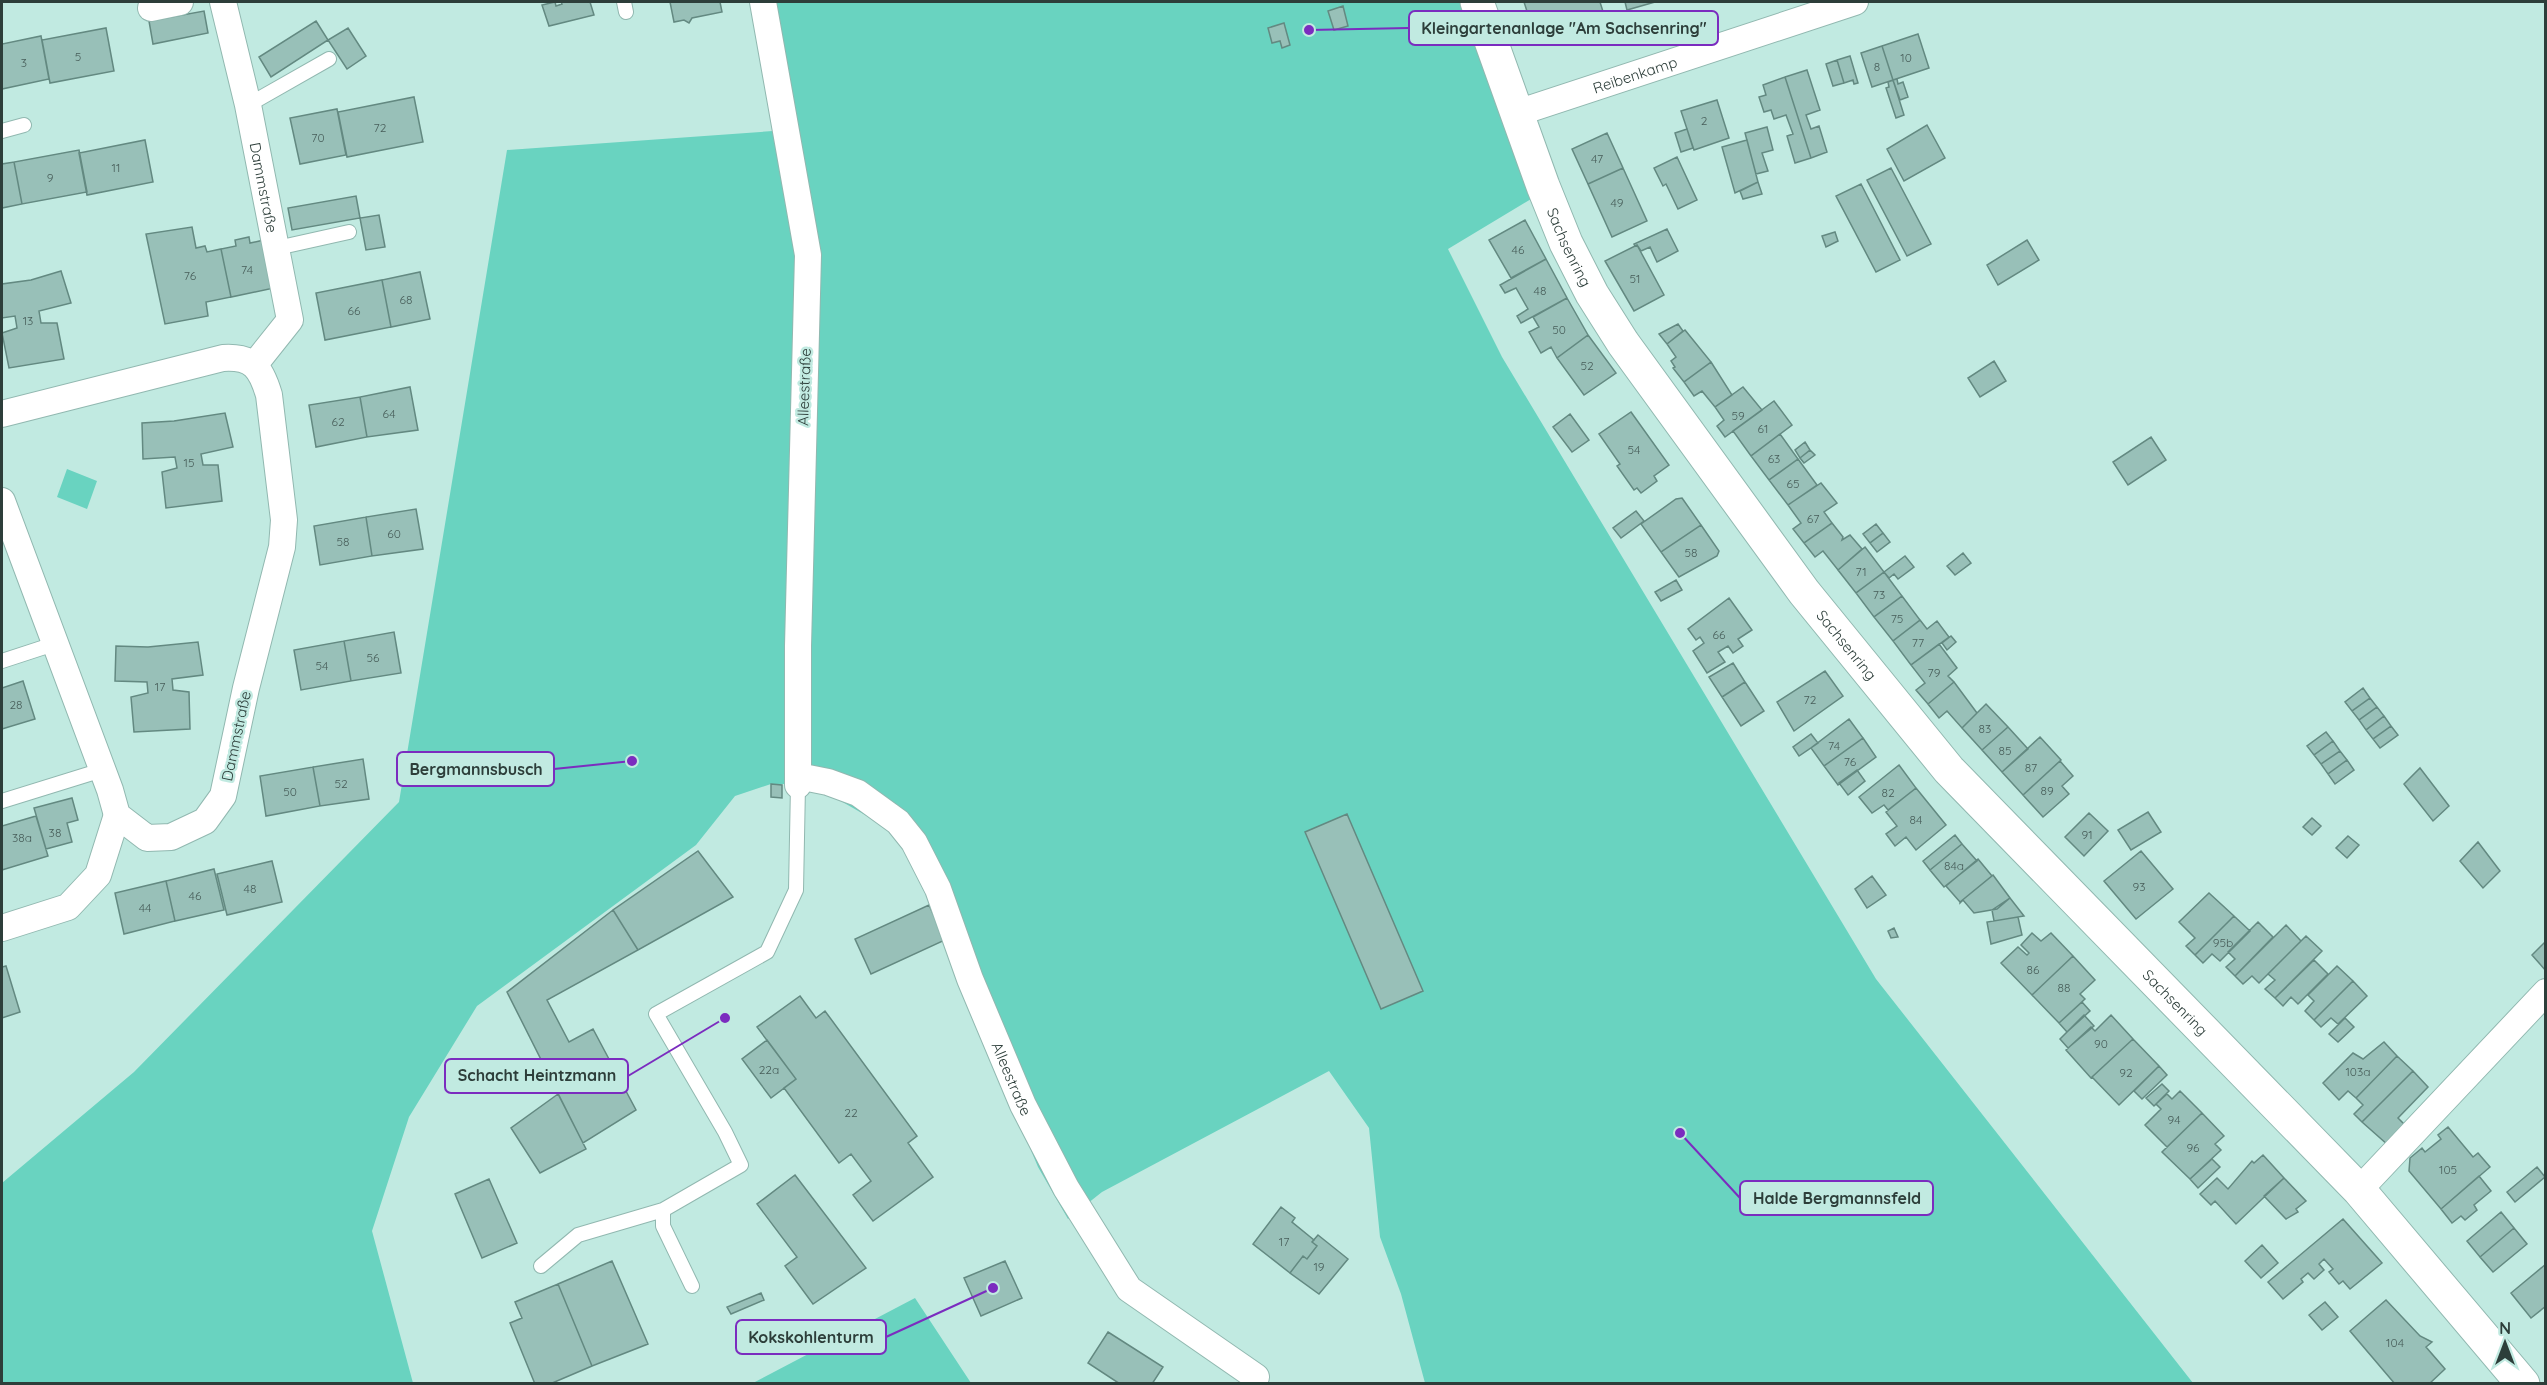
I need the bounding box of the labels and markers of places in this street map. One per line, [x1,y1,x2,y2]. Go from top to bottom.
callout: Kleingartenanlage "Am Sachsenring" [1409,11,1718,45]
callout: Bergmannsbusch [397,752,554,786]
callout: Schacht Heintzmann [445,1059,628,1093]
callout: Halde Bergmannsfeld [1740,1181,1933,1215]
callout: Kokskohlenturm [736,1320,886,1354]

